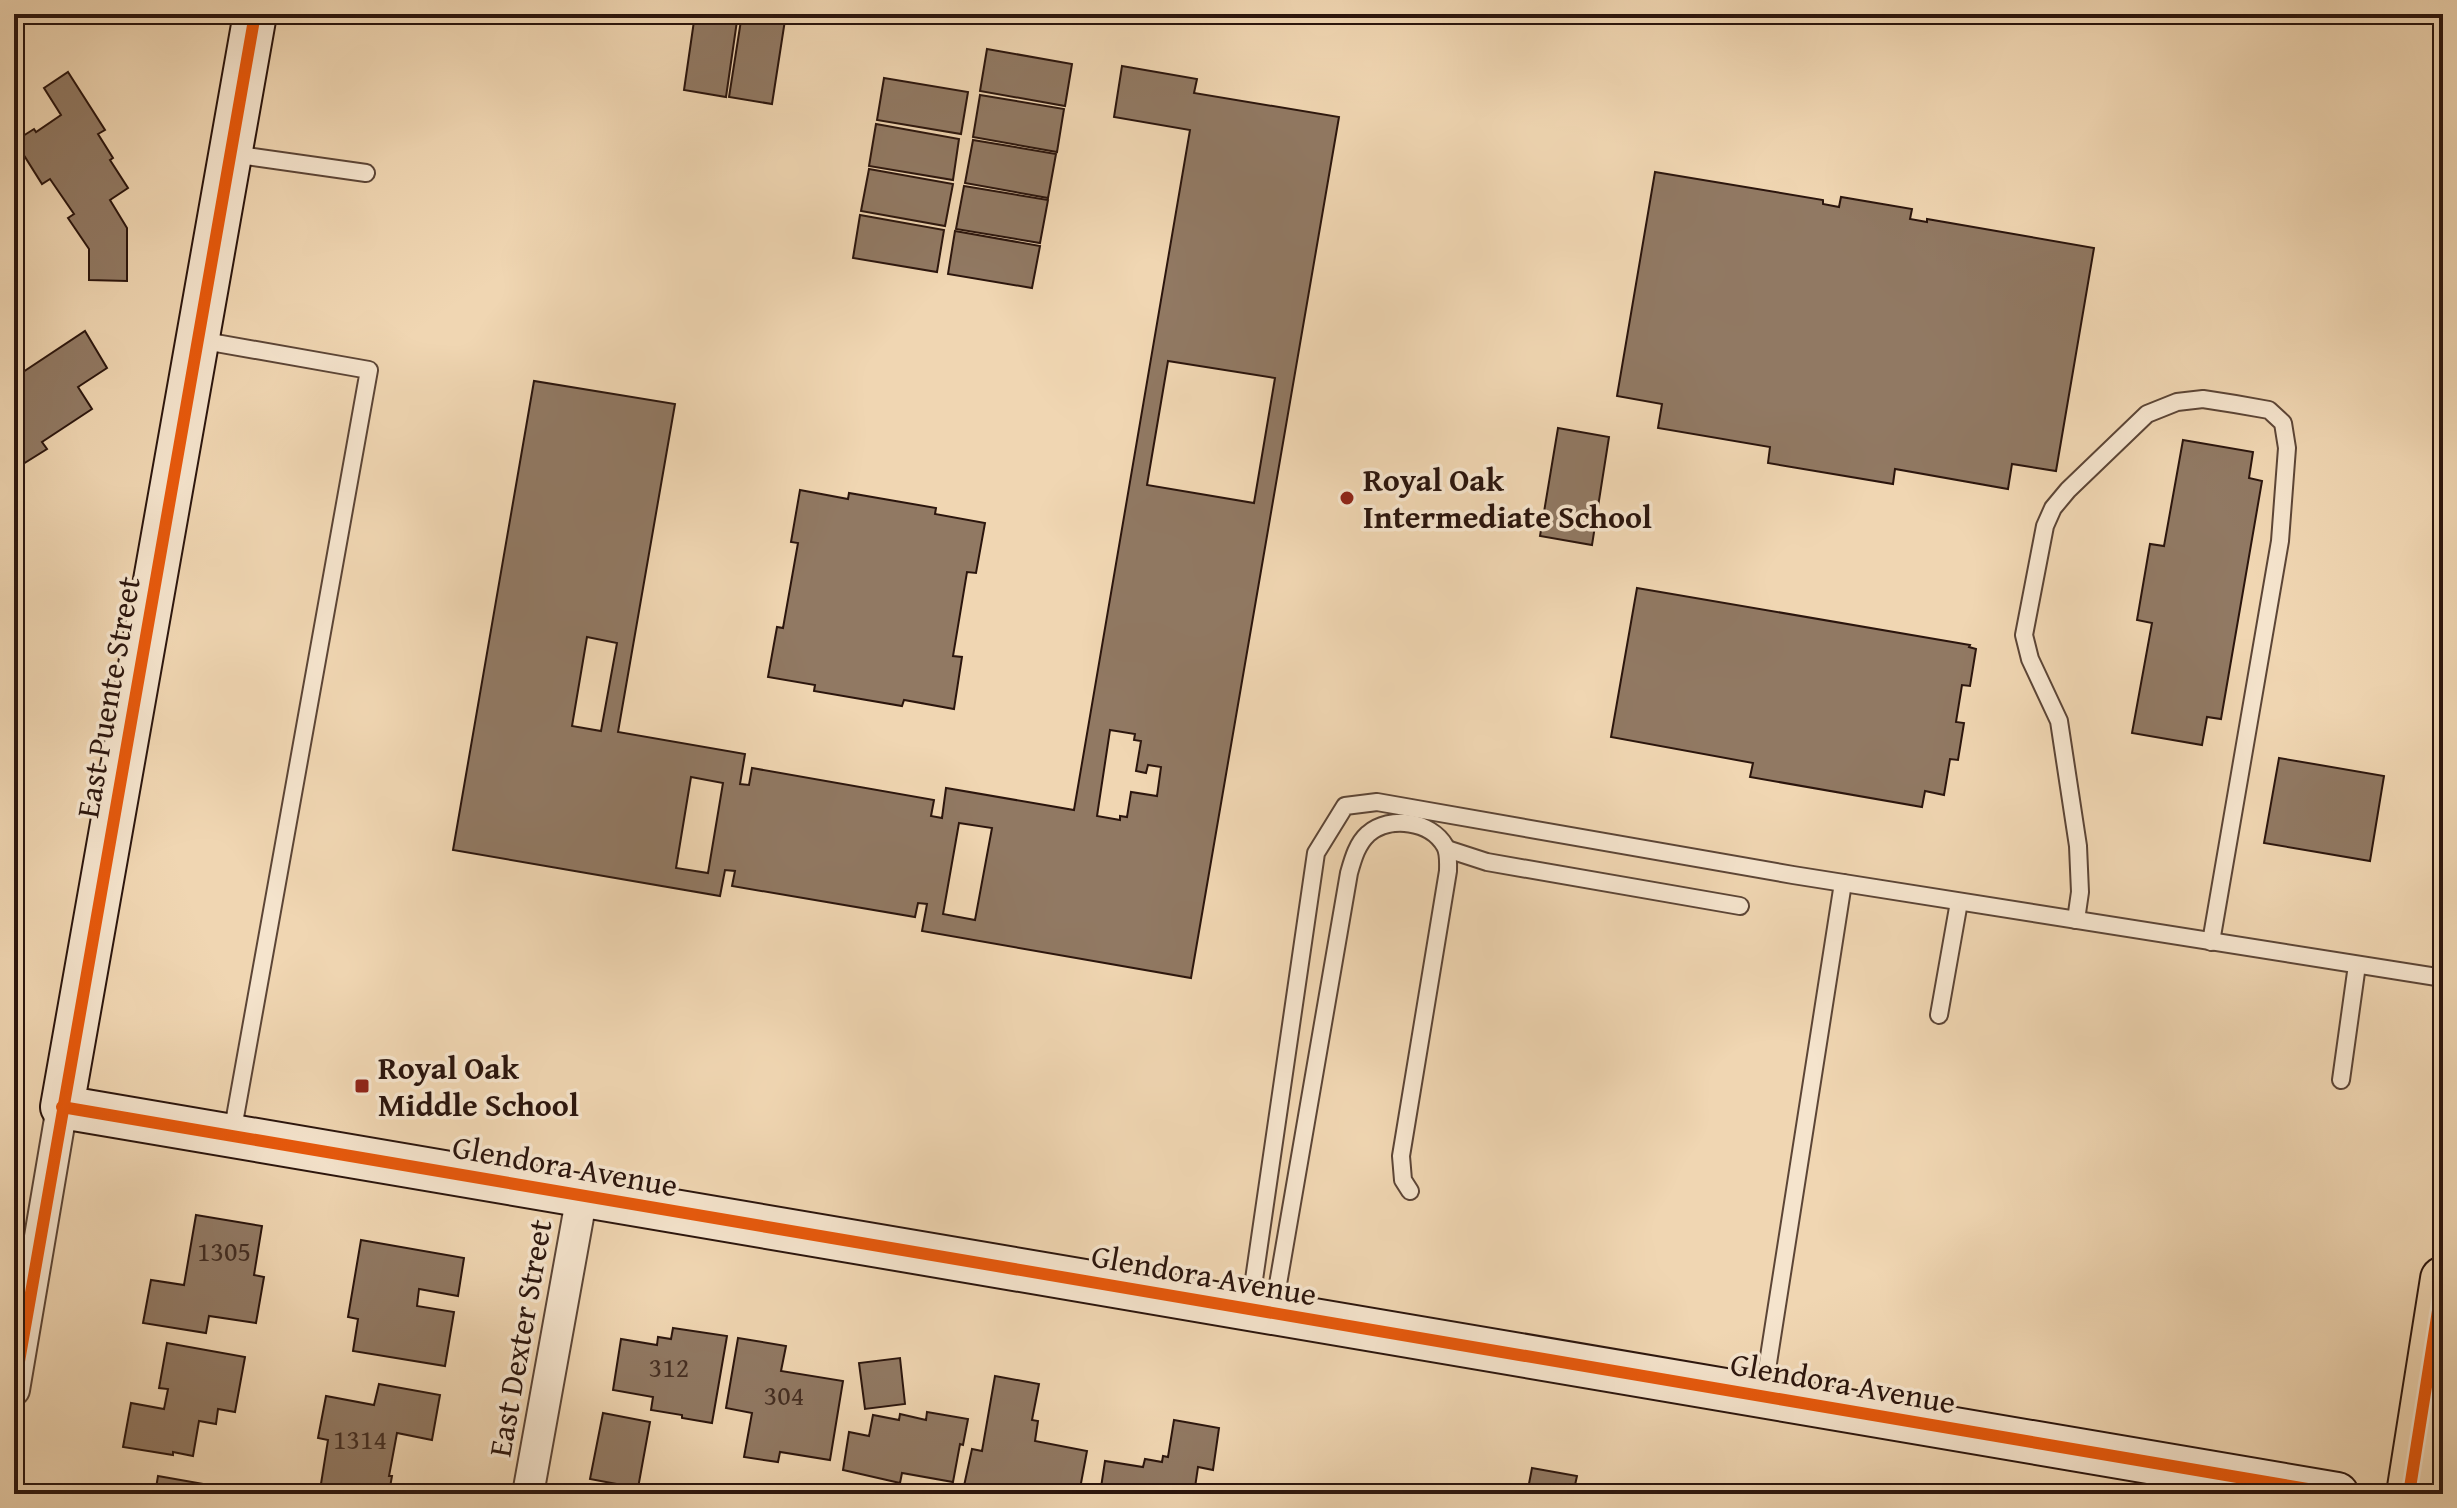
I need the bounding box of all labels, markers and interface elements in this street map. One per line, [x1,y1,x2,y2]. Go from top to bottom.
place label: Royal Oak Intermediate School [1363,456,1652,540]
marker: Royal Oak Intermediate School [1338,489,1356,507]
street label: East Puente Street [63,573,152,821]
place label: Royal Oak Middle School [378,1044,579,1128]
marker: Royal Oak Middle School [353,1077,371,1095]
street label: Glendora Avenue [449,1123,681,1208]
street label: East Dexter Street [476,1216,563,1460]
house number: 1305 [197,1230,251,1271]
street label: Glendora Avenue [1088,1232,1320,1317]
street label: Glendora Avenue [1727,1340,1959,1425]
house number: 312 [649,1346,689,1387]
house number: 304 [764,1374,804,1415]
house number: 1314 [333,1418,387,1459]

